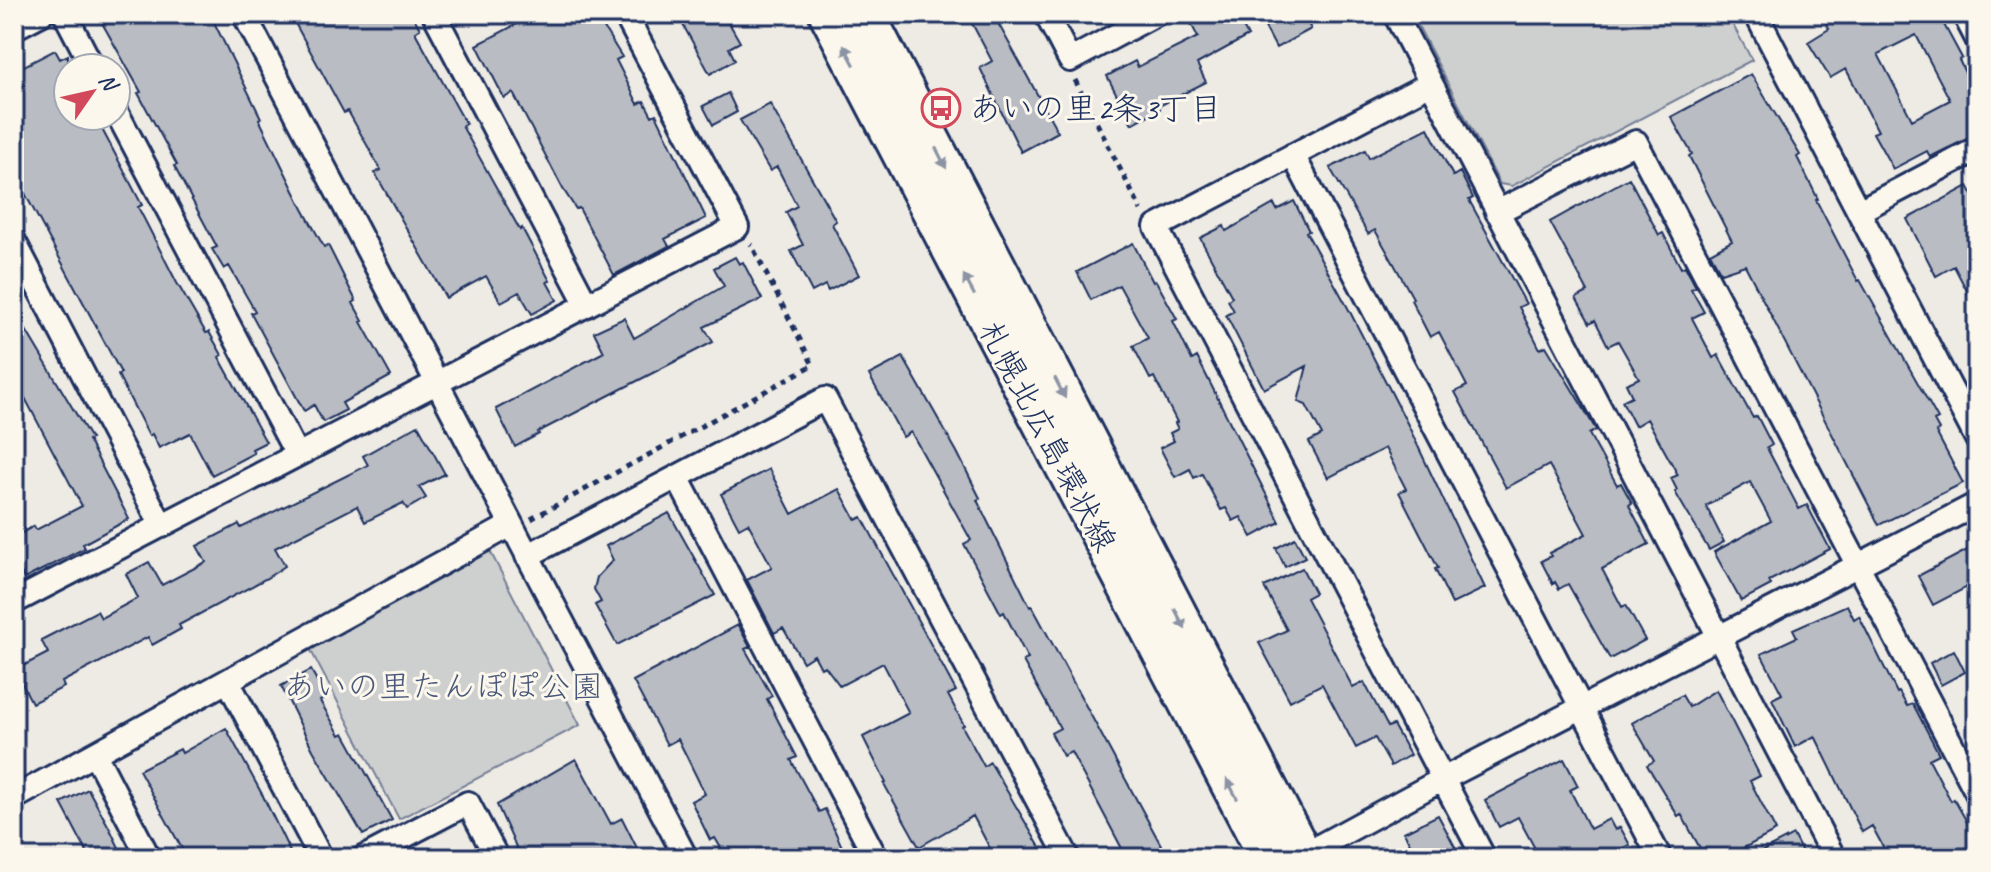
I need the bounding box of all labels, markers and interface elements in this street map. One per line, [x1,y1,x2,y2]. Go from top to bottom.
one-way arrow [842,43,855,66]
north arrow [52,52,132,132]
text: N [92,68,125,98]
bus stop icon: あいの里2条3丁目 [920,87,962,129]
place label: あいの里2条3丁目 [969,88,1222,129]
one-way arrow [934,146,947,169]
one-way arrow [962,274,975,297]
street label: 札幌北広島環状線 [969,314,1126,559]
one-way arrow [1054,377,1067,400]
one-way arrow [1173,608,1187,630]
park label: あいの里たんぽぽ公園 [283,666,603,707]
one-way arrow [1225,777,1238,800]

